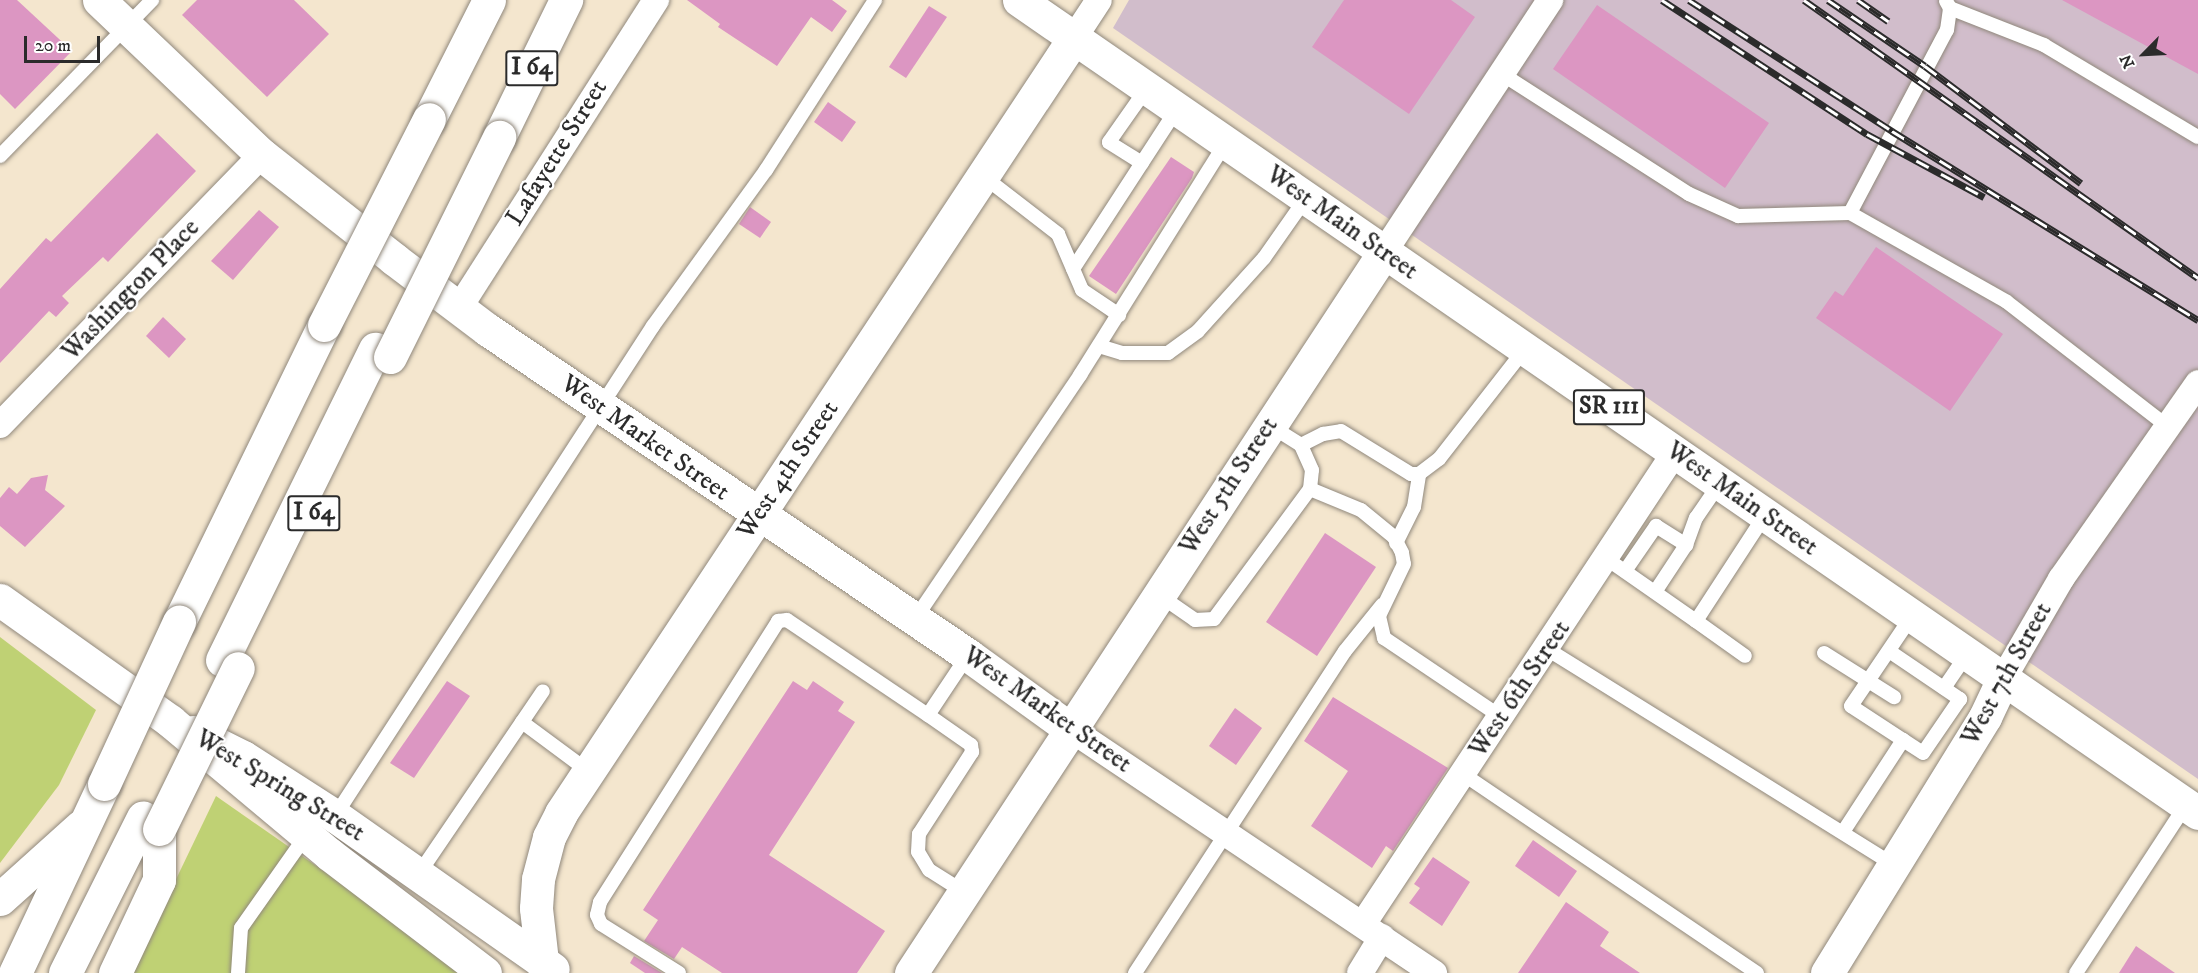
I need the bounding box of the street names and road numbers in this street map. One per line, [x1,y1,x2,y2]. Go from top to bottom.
road number: I 64 [505,47,559,89]
street label: Lafayette Street [500,74,614,232]
street label: West Main Street [1260,159,1424,287]
street label: Washington Place [56,213,206,367]
street label: West Market Street [555,368,735,508]
road number: SR 111 [1572,386,1646,428]
street label: West 4th Street [730,395,846,545]
street label: West 5th Street [1173,411,1285,561]
street label: West Main Street [1660,435,1824,563]
road number: I 64 [287,492,341,534]
street label: West 7th Street [1955,597,2059,751]
street label: West 6th Street [1463,615,1577,763]
street label: West Market Street [957,640,1137,780]
street label: West Spring Street [190,723,370,849]

